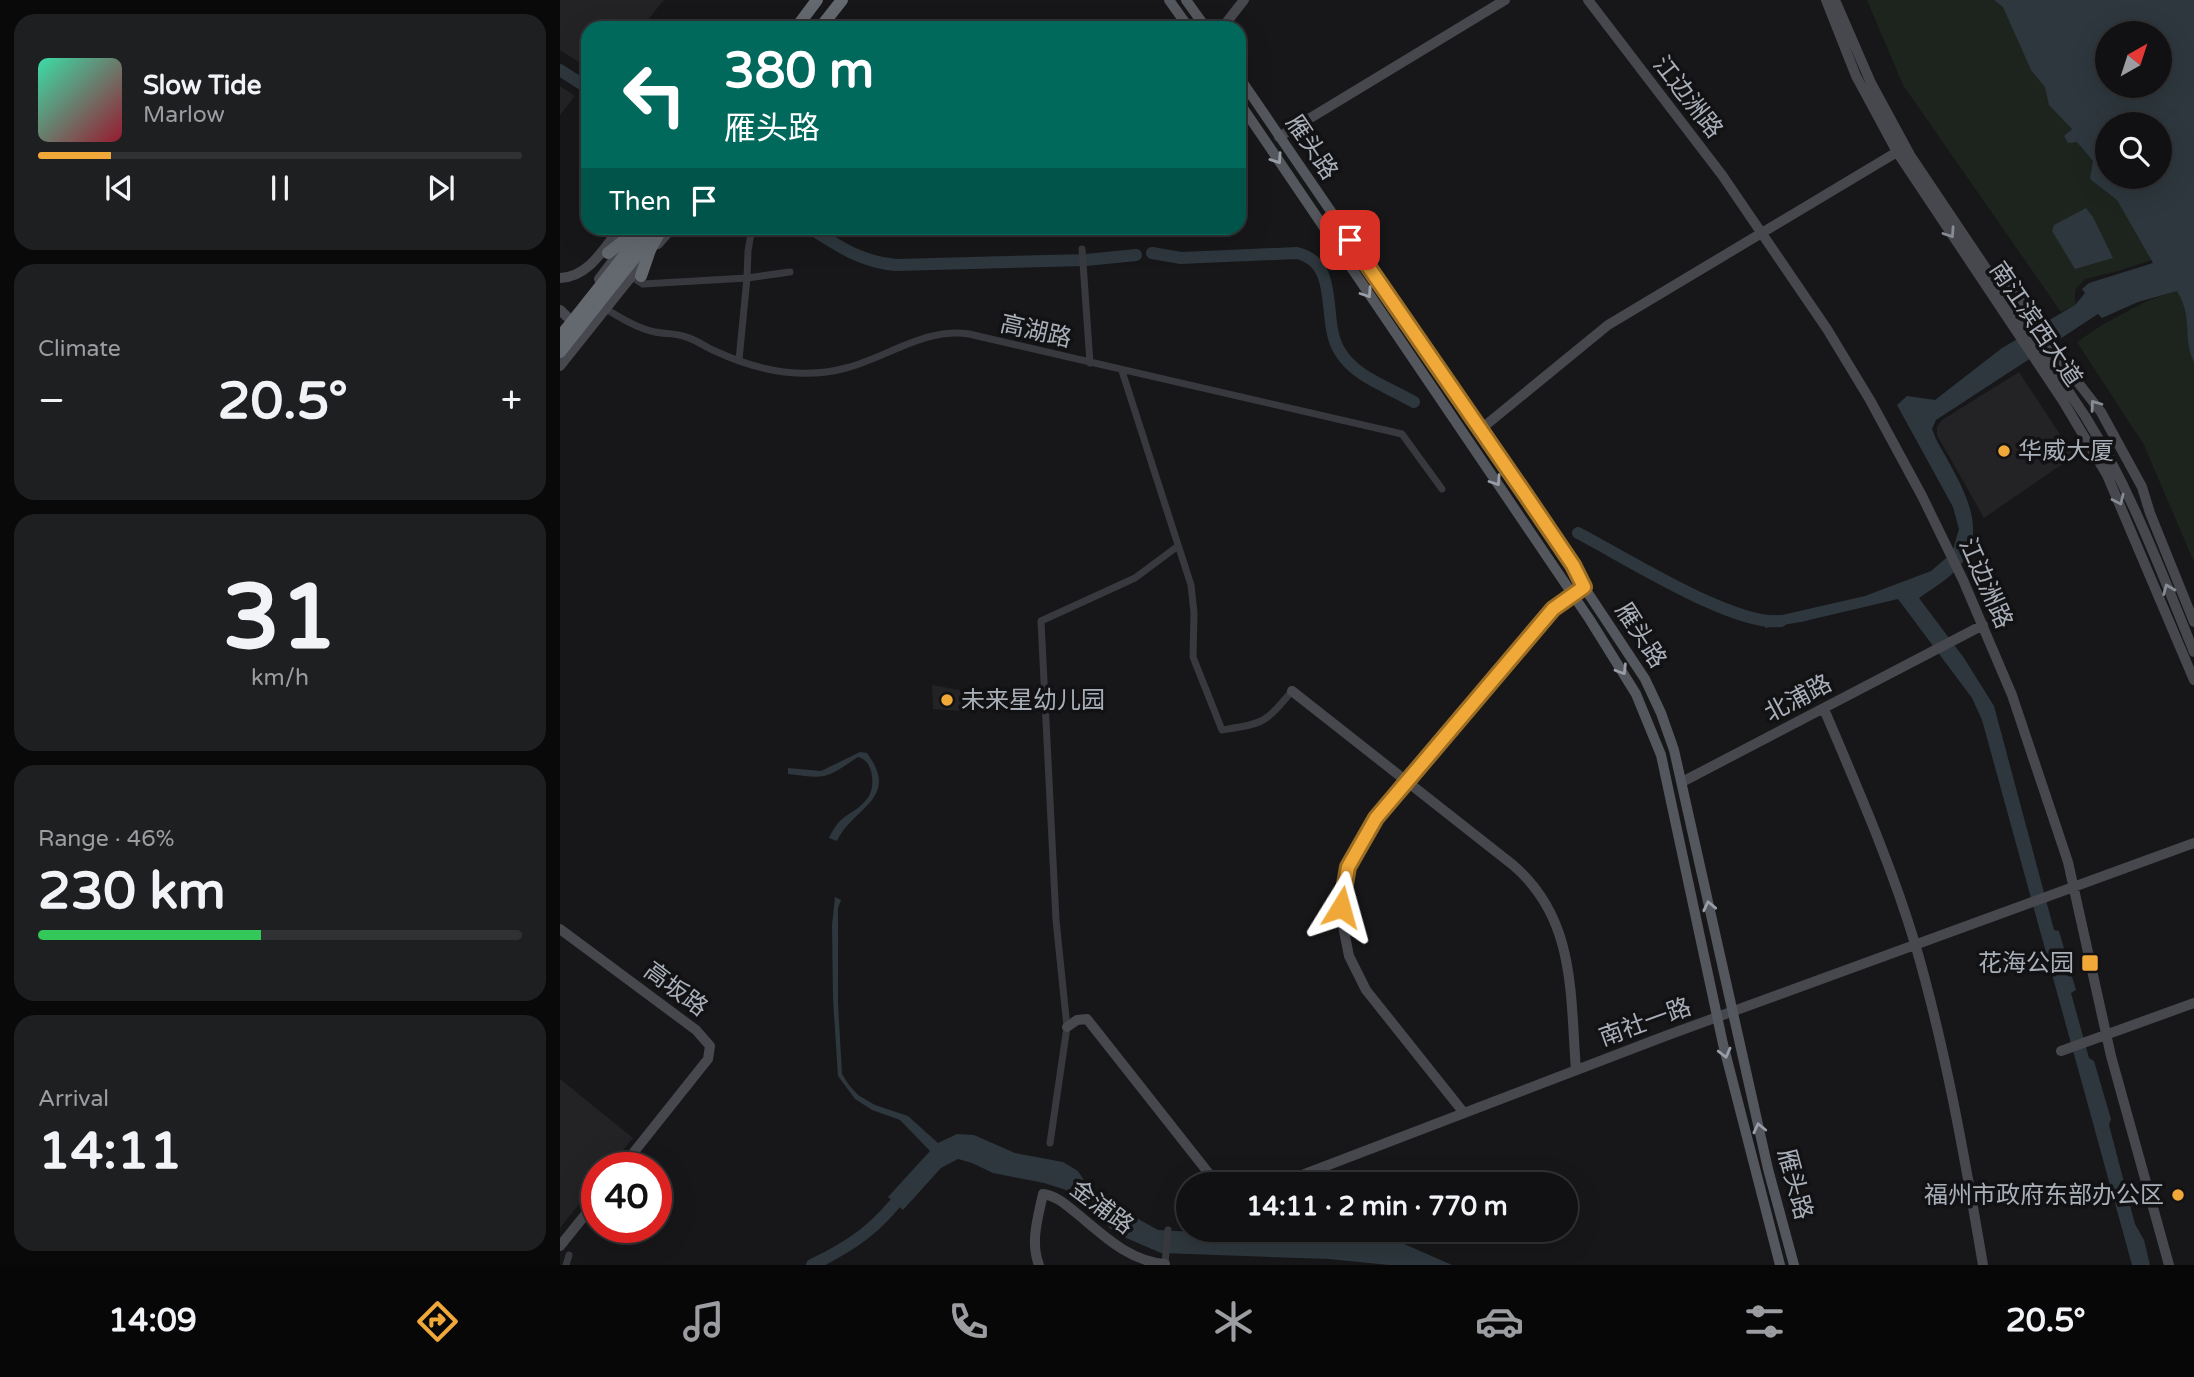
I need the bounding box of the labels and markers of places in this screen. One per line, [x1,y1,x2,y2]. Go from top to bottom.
pin [1320,210,1380,270]
place label: 华威大厦 [2018,437,2114,466]
marker: 华威大厦 [1996,443,2012,459]
place label: 未来星幼儿园 [961,686,1105,715]
marker: 未来星幼儿园 [939,692,955,708]
place label: 花海公园 [1978,949,2074,978]
marker: 花海公园 [2080,953,2100,973]
place label: 福州市政府东部办公区 [1924,1181,2164,1210]
marker: 福州市政府东部办公区 [2170,1187,2186,1203]

